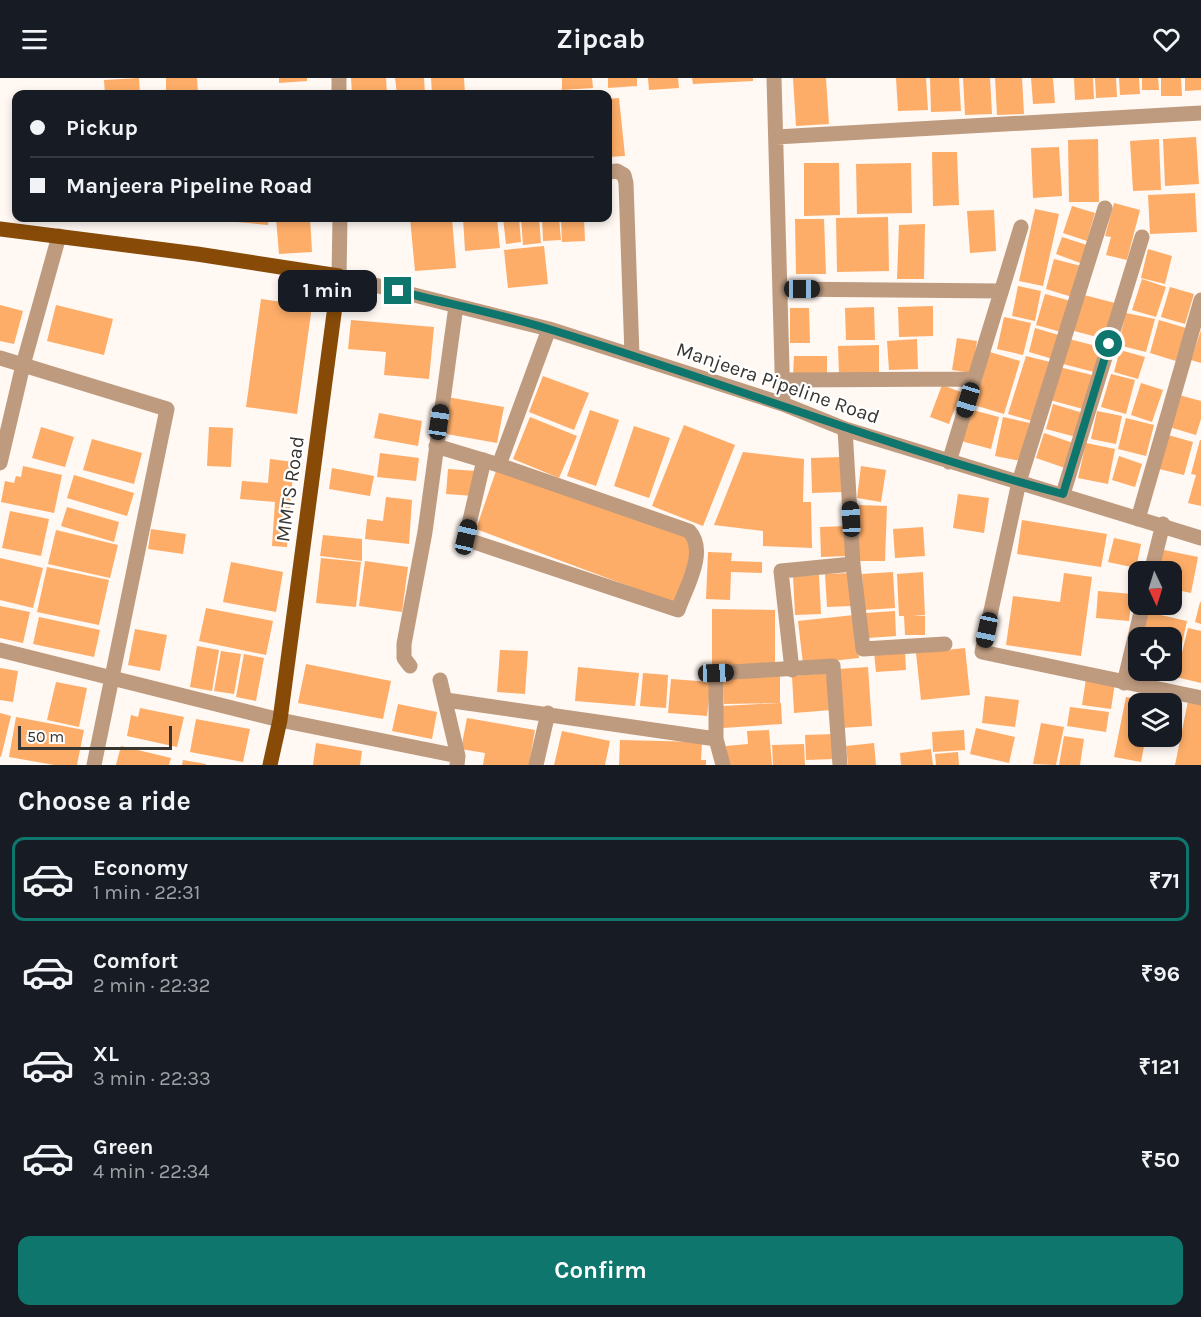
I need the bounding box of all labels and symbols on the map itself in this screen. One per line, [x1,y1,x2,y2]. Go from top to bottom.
callout: 1 min [278,270,377,312]
route end [384,277,411,304]
car [784,280,820,298]
route start [1095,330,1122,357]
street label: Manjeera Pipeline Road [673,337,883,429]
car [954,380,982,420]
car [428,403,450,441]
street label: MMTS Road [271,435,309,543]
car [841,501,861,537]
car [453,517,479,557]
north arrow [1128,561,1182,615]
car [974,611,1000,649]
car [698,663,734,683]
scale bar [18,723,172,750]

